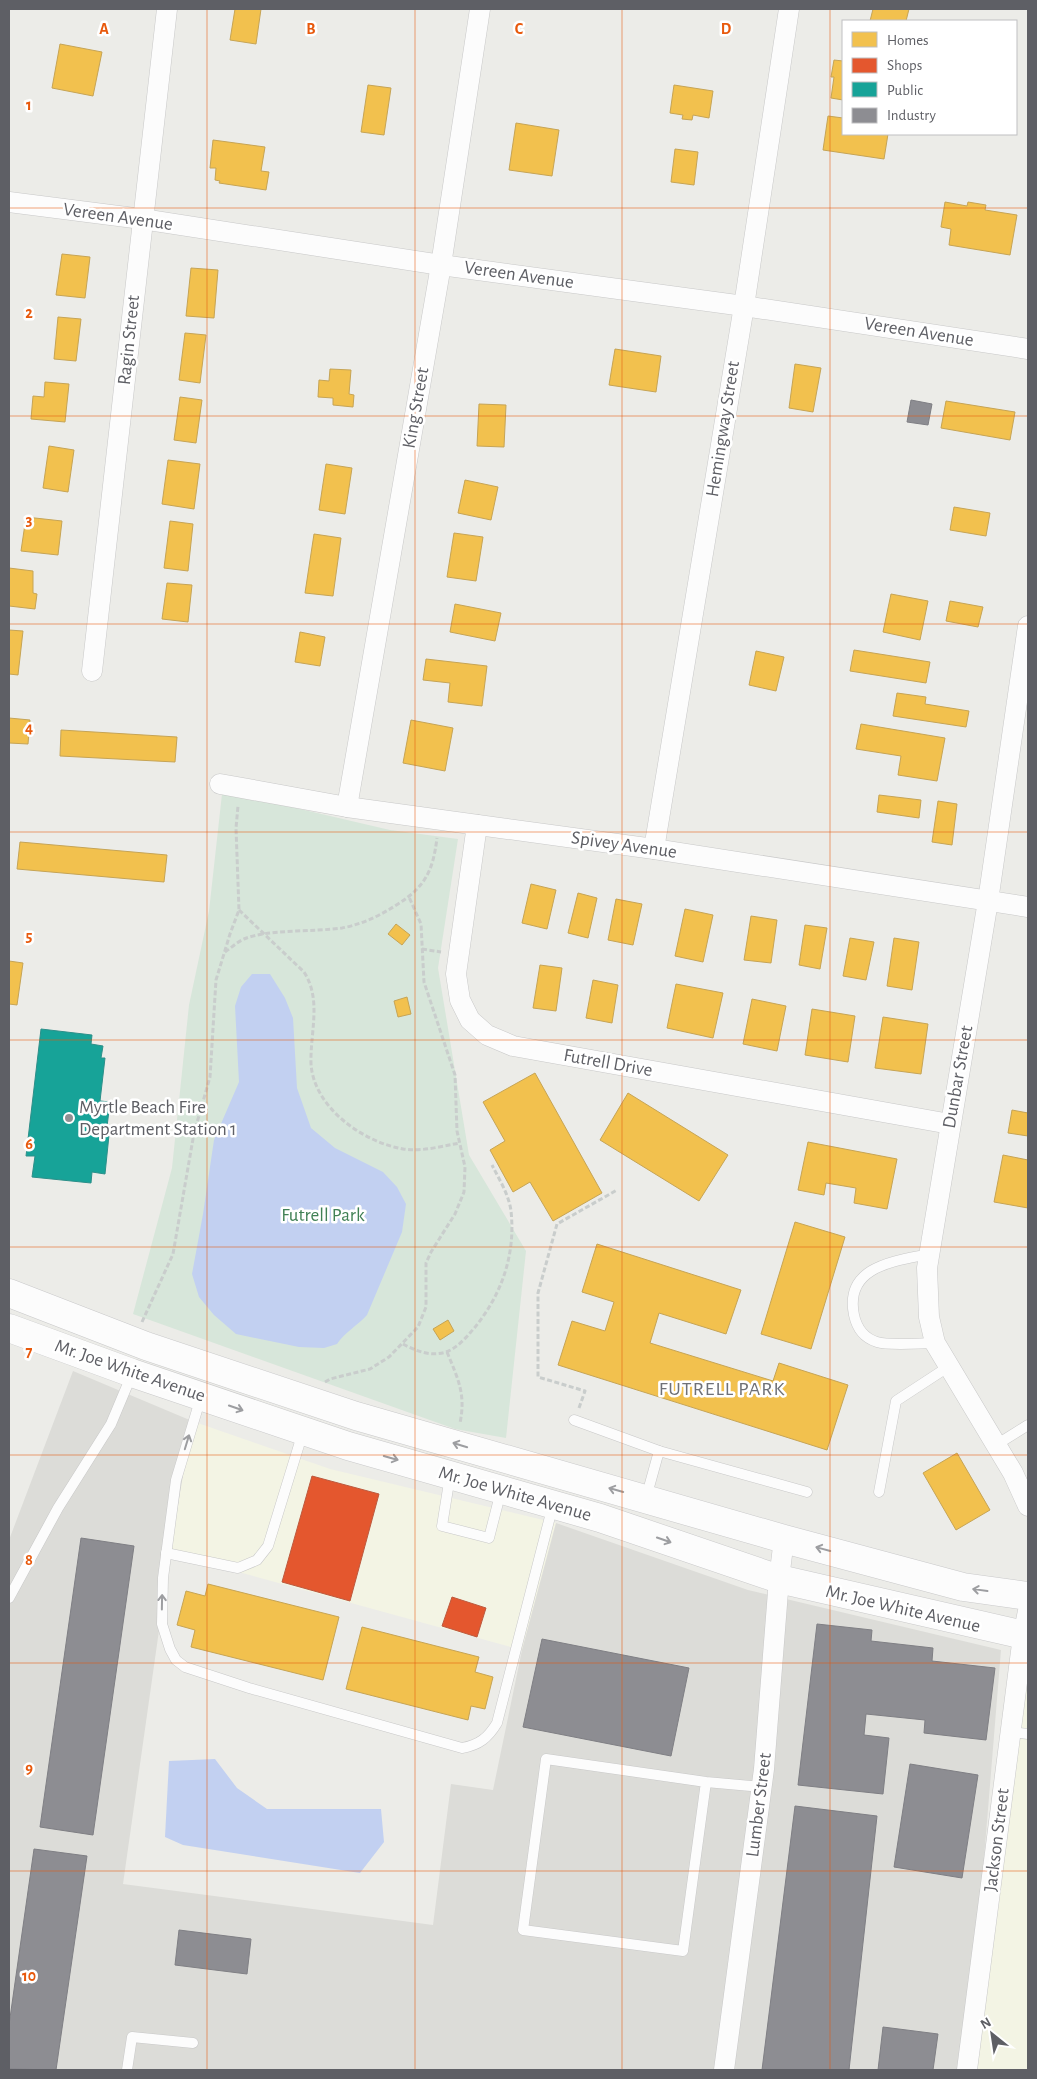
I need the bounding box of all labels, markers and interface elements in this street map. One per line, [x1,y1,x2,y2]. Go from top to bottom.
legend [842,20,1017,135]
text: A [99,21,109,37]
text: B [306,21,316,37]
text: C [515,21,524,37]
text: D [721,21,732,37]
text: Homes [887,33,929,48]
text: Shops [887,58,922,73]
text: Public [887,83,923,98]
text: 1 [26,97,32,113]
text: Industry [887,108,936,123]
street label: Vereen Avenue [62,200,174,234]
street label: Vereen Avenue [463,258,575,292]
street label: Ragin Street [115,294,143,386]
text: 2 [25,305,33,321]
street label: Vereen Avenue [863,314,975,350]
street label: Hemingway Street [703,360,743,498]
street label: King Street [400,366,432,450]
text: 3 [26,512,33,528]
text: 4 [25,720,33,736]
street label: Spivey Avenue [570,828,678,862]
text: 5 [26,928,33,944]
street label: Dunbar Street [940,1024,976,1130]
street label: Futrell Drive [562,1046,654,1080]
place label: Myrtle Beach Fire Department Station 1 [79,1098,237,1139]
marker: Myrtle Beach Fire Department Station 1 [63,1112,75,1124]
text: 6 [25,1136,33,1152]
park label: Futrell Park [281,1206,365,1225]
street label: Mr. Joe White Avenue [52,1336,208,1406]
text: 7 [26,1344,33,1360]
district label: FUTRELL PARK [659,1379,785,1399]
one-way arrow [228,1404,244,1413]
one-way arrow [183,1434,193,1450]
one-way arrow [452,1440,468,1450]
one-way arrow [383,1454,399,1464]
street label: Mr. Joe White Avenue [436,1463,594,1525]
one-way arrow [608,1485,624,1495]
one-way arrow [656,1536,671,1545]
one-way arrow [815,1544,831,1554]
text: 8 [25,1552,33,1568]
street label: Mr. Joe White Avenue [824,1582,982,1636]
one-way arrow [972,1585,988,1595]
one-way arrow [157,1594,167,1610]
street label: Lumber Street [743,1752,775,1858]
text: 9 [25,1760,33,1776]
street label: Jackson Street [981,1787,1013,1893]
text: 10 [22,1968,36,1984]
north arrow [967,2009,1017,2059]
text: N [978,2015,994,2032]

